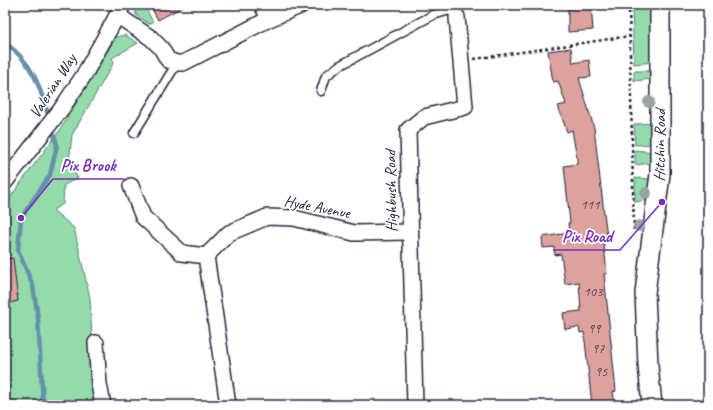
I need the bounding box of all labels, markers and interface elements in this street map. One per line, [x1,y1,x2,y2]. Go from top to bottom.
street label: Valerian Way [25,49,82,122]
street label: Hitchin Road [649,107,671,182]
street label: Highbush Road [380,147,402,232]
callout: Pix Brook [53,150,124,179]
text: Pix Brook [60,155,117,176]
street label: Hyde Avenue [282,191,353,224]
house number: 111 [581,196,600,213]
callout: Pix Road [553,221,620,250]
text: Pix Road [562,226,615,247]
house number: 103 [584,283,604,300]
house number: 99 [588,320,602,337]
house number: 97 [592,340,605,357]
house number: 95 [595,363,608,380]

